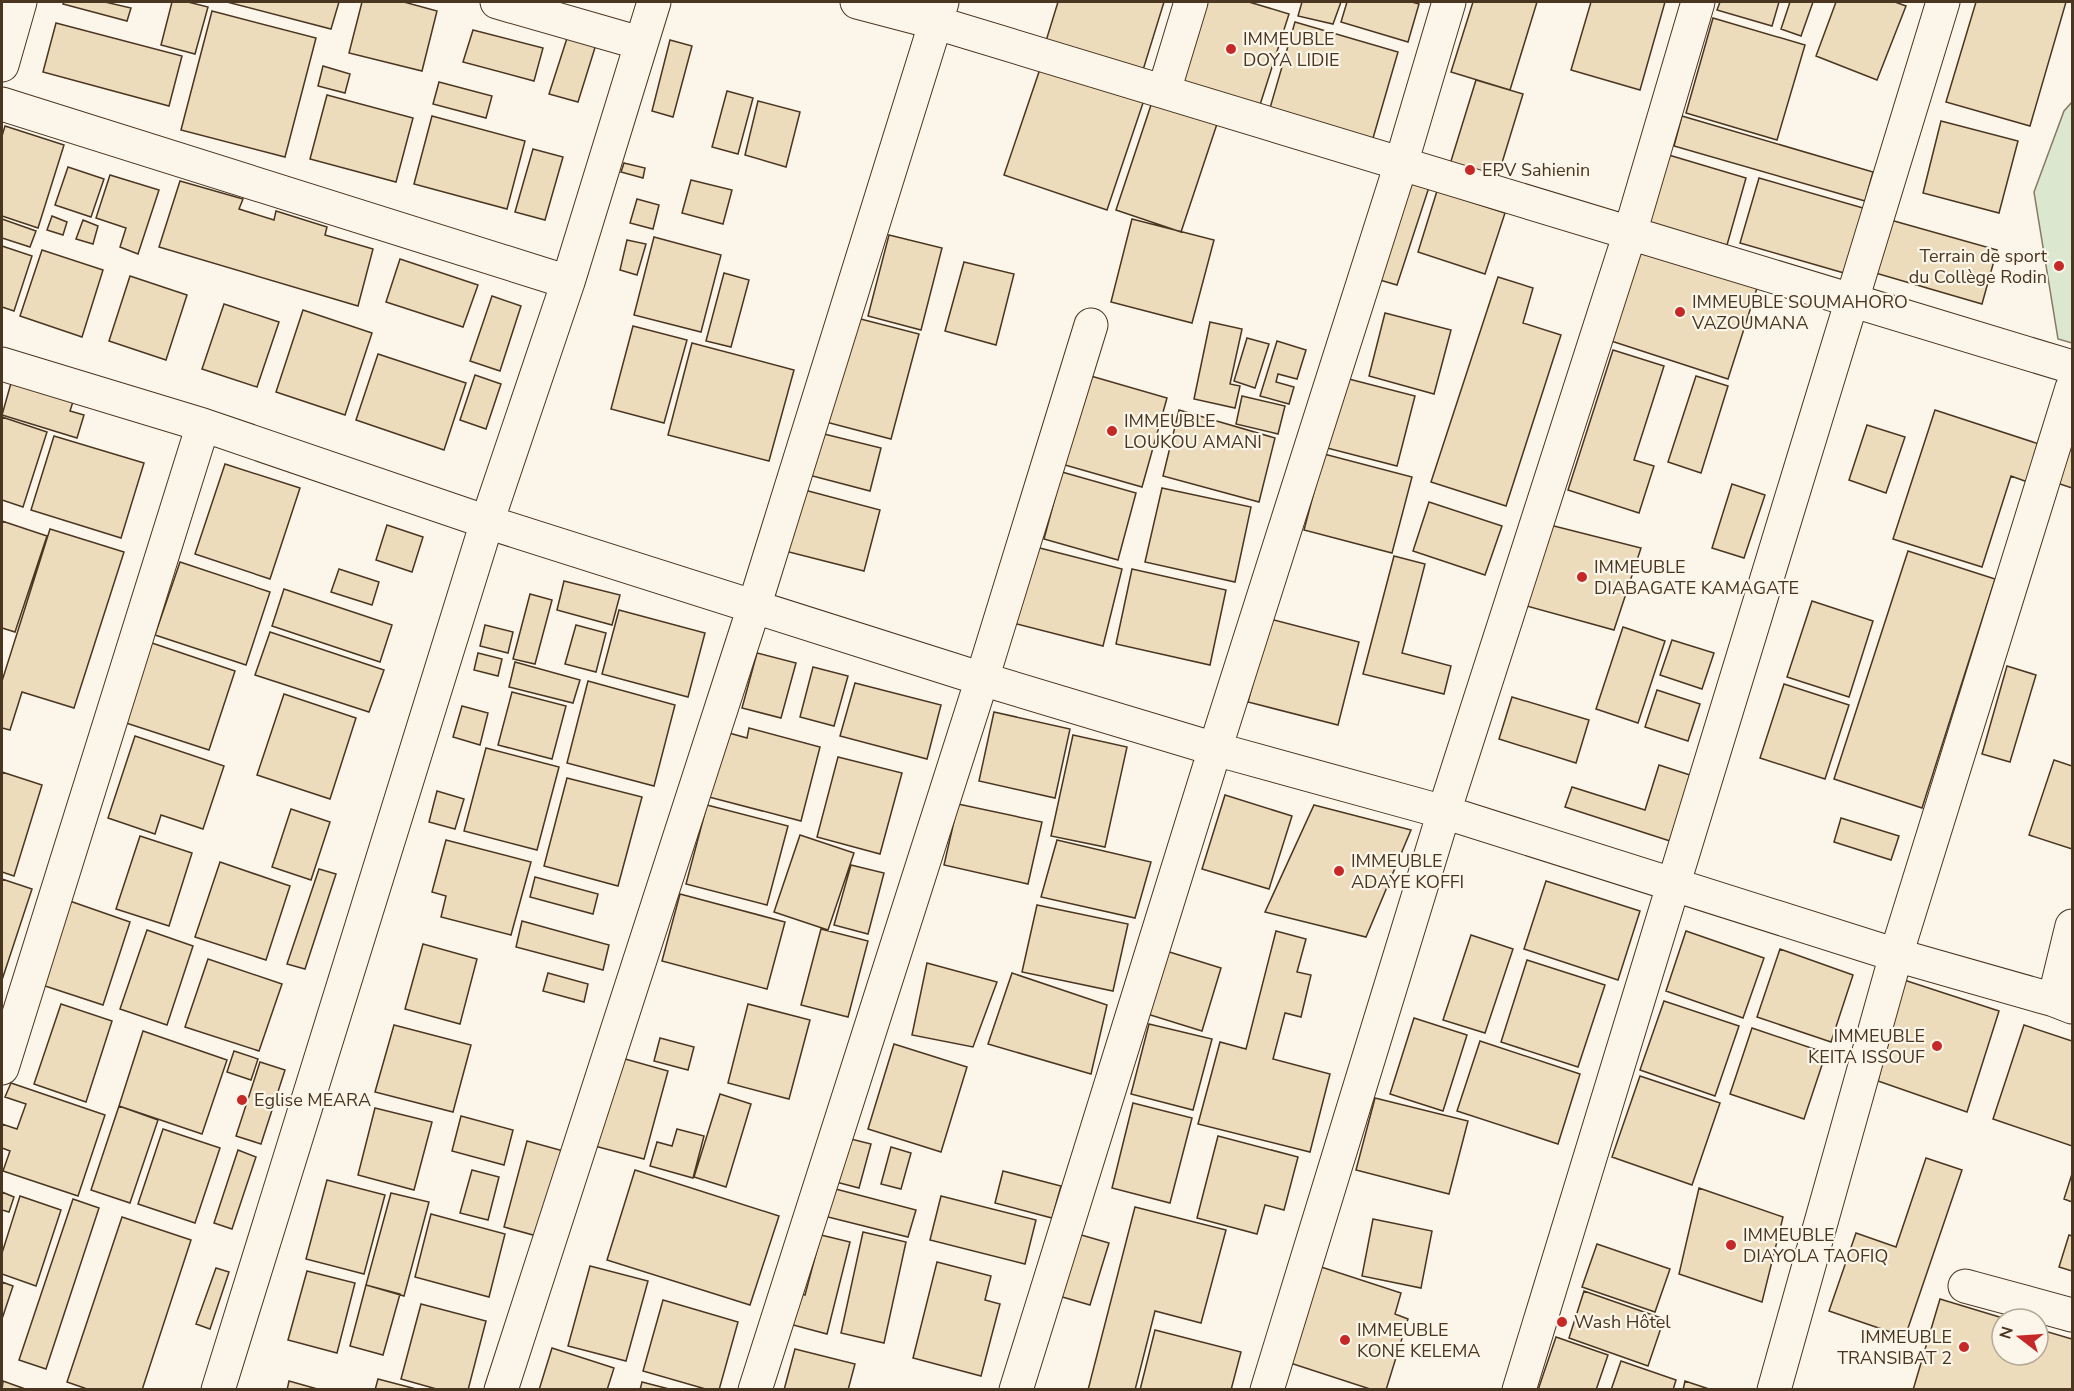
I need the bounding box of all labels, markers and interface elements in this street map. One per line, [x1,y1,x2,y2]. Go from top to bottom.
place label: IMMEUBLE DOYA LIDIE [1243,27,1340,72]
marker: IMMEUBLE DOYA LIDIE [1224,42,1238,56]
place label: EPV Sahienin [1482,158,1590,182]
marker: EPV Sahienin [1463,163,1477,177]
place label: Terrain de sport du Collège Rodin [1909,244,2048,289]
marker: Terrain de sport du Collège Rodin [2052,259,2066,273]
place label: IMMEUBLE SOUMAHORO VAZOUMANA [1691,290,1908,335]
marker: IMMEUBLE SOUMAHORO VAZOUMANA [1673,305,1687,319]
place label: IMMEUBLE LOUKOU AMANI [1124,409,1262,454]
marker: IMMEUBLE LOUKOU AMANI [1105,424,1119,438]
place label: IMMEUBLE DIABAGATE KAMAGATE [1594,555,1799,600]
marker: IMMEUBLE DIABAGATE KAMAGATE [1575,570,1589,584]
place label: IMMEUBLE ADAYE KOFFI [1351,849,1464,894]
marker: IMMEUBLE ADAYE KOFFI [1332,864,1346,878]
place label: IMMEUBLE KEITA ISSOUF [1808,1024,1925,1069]
marker: IMMEUBLE KEITA ISSOUF [1930,1039,1944,1053]
place label: Eglise MEARA [254,1088,371,1112]
marker: Eglise MEARA [235,1093,249,1107]
place label: IMMEUBLE DIAYOLA TAOFIQ [1743,1223,1888,1268]
marker: IMMEUBLE DIAYOLA TAOFIQ [1724,1238,1738,1252]
north arrow [1990,1307,2050,1367]
place label: Wash Hôtel [1574,1310,1671,1334]
marker: Wash Hôtel [1555,1315,1569,1329]
place label: IMMEUBLE KONE KELEMA [1357,1318,1481,1363]
text: N [1994,1324,2019,1342]
place label: IMMEUBLE TRANSIBAT 2 [1837,1325,1952,1370]
marker: IMMEUBLE KONE KELEMA [1338,1333,1352,1347]
marker: IMMEUBLE TRANSIBAT 2 [1957,1340,1971,1354]

